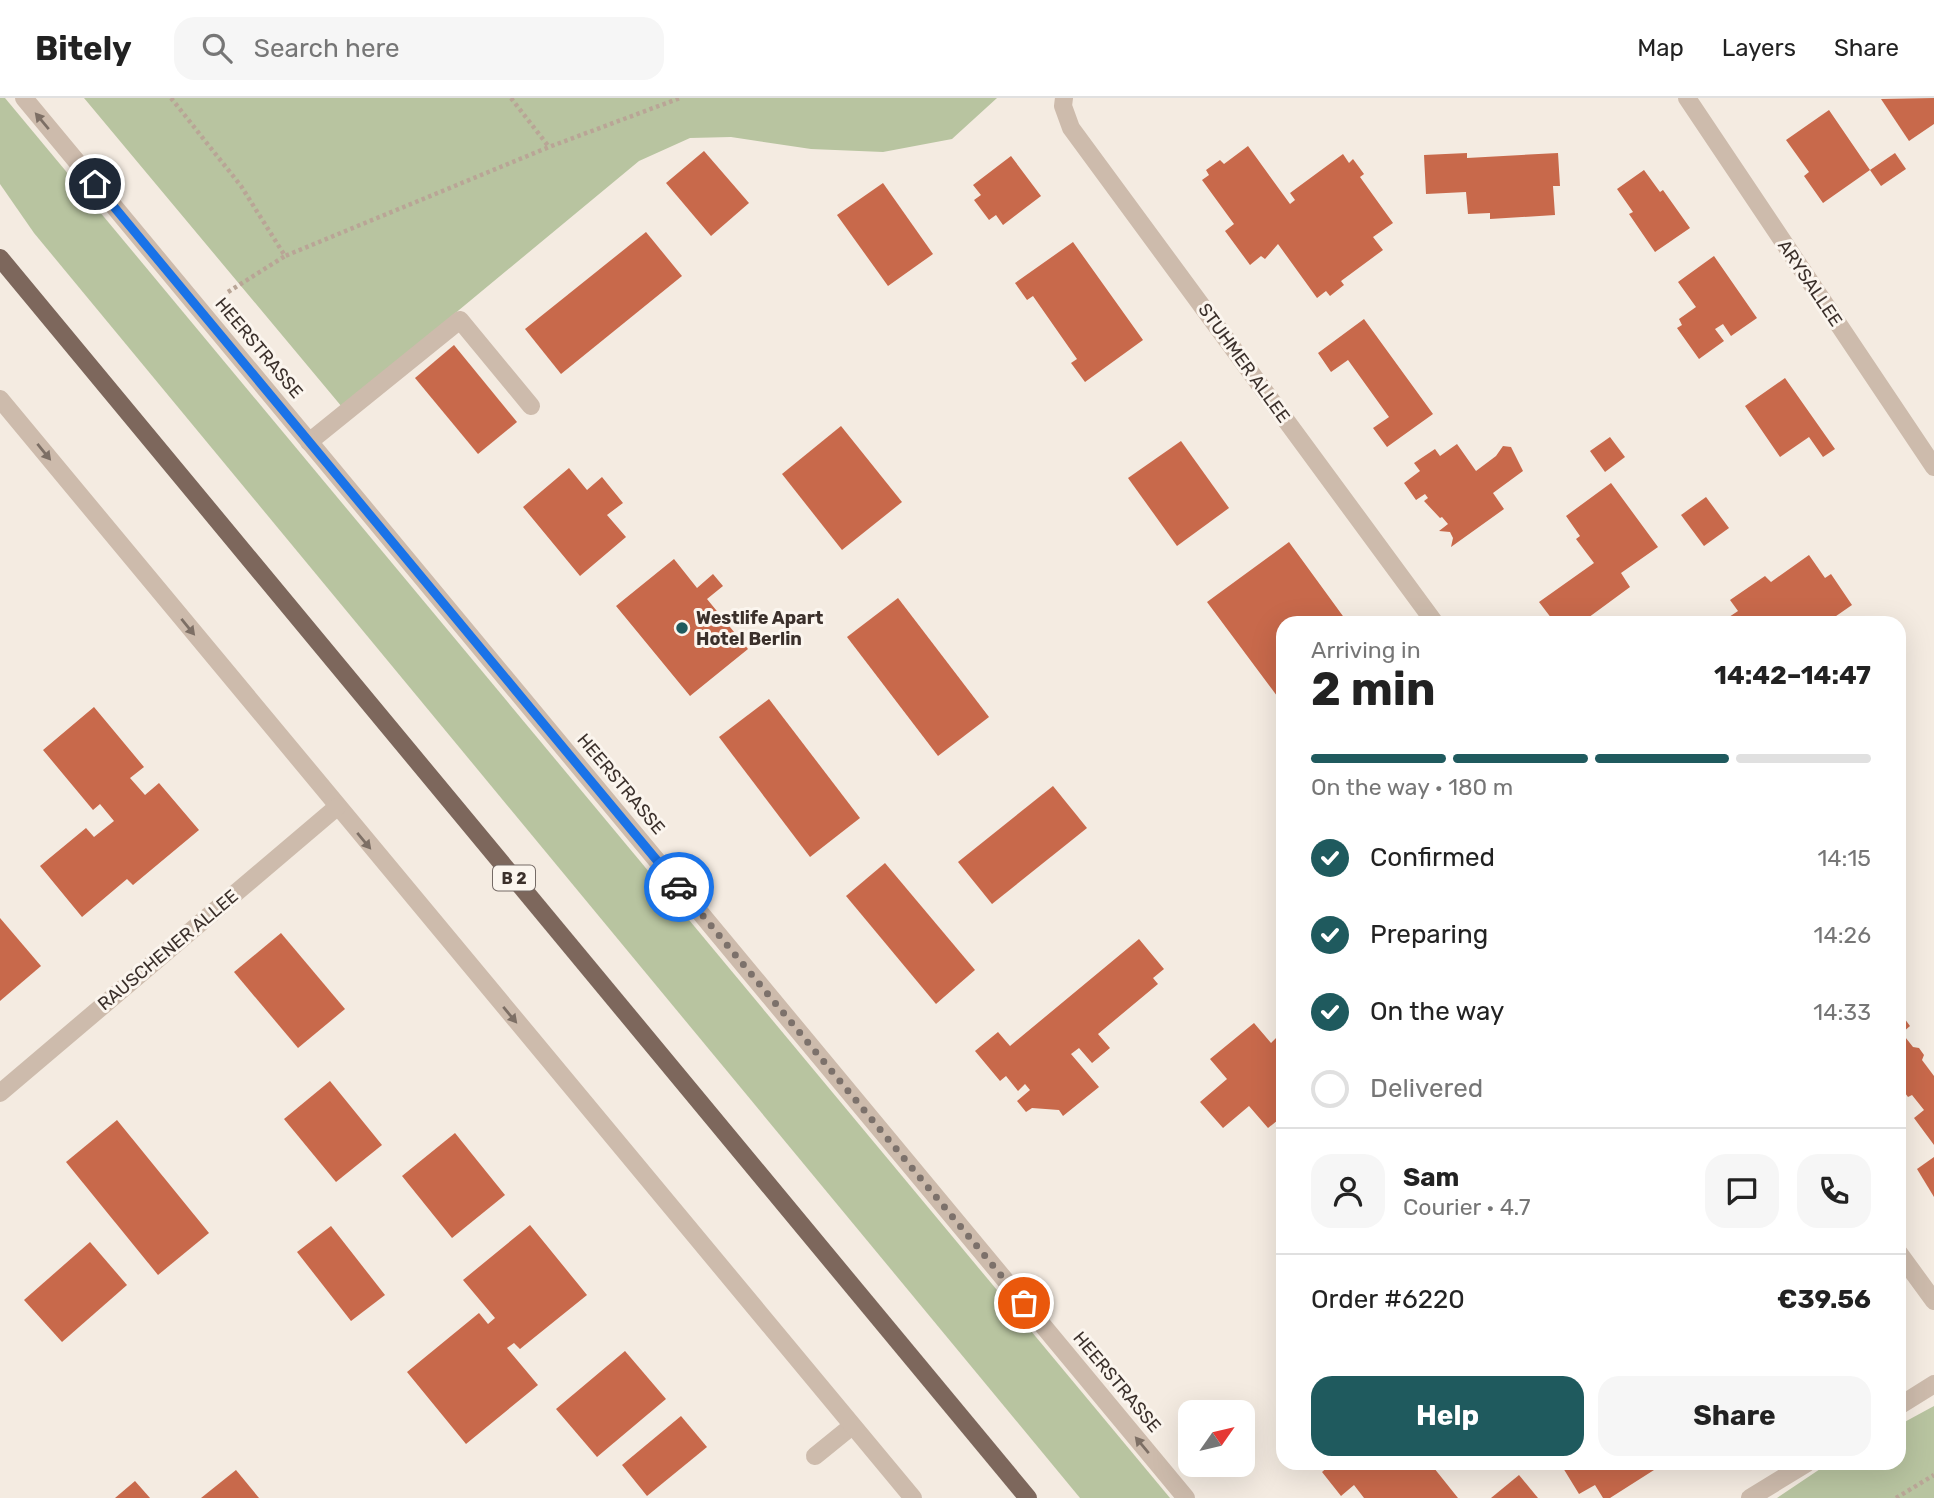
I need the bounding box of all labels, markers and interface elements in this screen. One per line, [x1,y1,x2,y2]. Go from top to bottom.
search box [174,17,664,80]
text: Bitely [35,29,132,68]
icon: search [198,29,236,67]
text: Search here [254,33,400,64]
text: Map [1637,34,1684,62]
text: Layers [1722,34,1796,62]
text: Share [1834,34,1899,62]
one-way arrow [35,112,50,129]
pin [65,154,125,214]
icon: home [76,165,114,203]
street label: ARYSALLEE [1773,235,1847,331]
street label: HEERSTRASSE [210,293,308,403]
street label: STUHMER ALLEE [1193,299,1295,427]
one-way arrow [36,442,51,460]
place label: Westlife Apart Hotel Berlin [696,607,823,650]
one-way arrow [181,618,196,636]
marker: Westlife Apart Hotel Berlin [674,620,690,636]
text: Arriving in [1311,636,1421,664]
text: 14:42–14:47 [1714,660,1871,691]
text: 2 min [1311,662,1436,717]
street label: HEERSTRASSE [572,729,670,839]
text: On the way · 180 m [1311,773,1513,801]
one-way arrow [357,831,372,849]
icon: check [1311,839,1349,877]
text: Confirmed [1370,842,1495,873]
text: 14:15 [1817,844,1871,872]
courier [644,852,714,922]
road number: B 2 [493,866,535,890]
icon: car [660,868,698,906]
street label: RAUSCHENER ALLEE [93,885,243,1015]
icon: check [1311,916,1349,954]
text: Preparing [1370,919,1488,950]
text: 14:26 [1814,921,1871,949]
icon: check [1311,993,1349,1031]
text: On the way [1370,996,1504,1027]
text: 14:33 [1813,998,1871,1026]
one-way arrow [502,1007,517,1024]
text: Delivered [1370,1073,1483,1104]
button: person [1311,1154,1385,1228]
button: chat [1705,1154,1779,1228]
button: phone [1797,1154,1871,1228]
text: Sam [1403,1162,1459,1193]
text: Courier · 4.7 [1403,1193,1530,1221]
pin [994,1273,1054,1333]
icon: bag [1005,1284,1043,1322]
text: Order #6220 [1311,1284,1465,1315]
text: €39.56 [1777,1284,1871,1315]
street label: HEERSTRASSE [1068,1327,1166,1437]
button: Help [1311,1376,1584,1456]
button: Share [1598,1376,1871,1456]
north arrow [1178,1400,1255,1477]
map controls [1178,1400,1255,1477]
one-way arrow [1135,1437,1150,1454]

